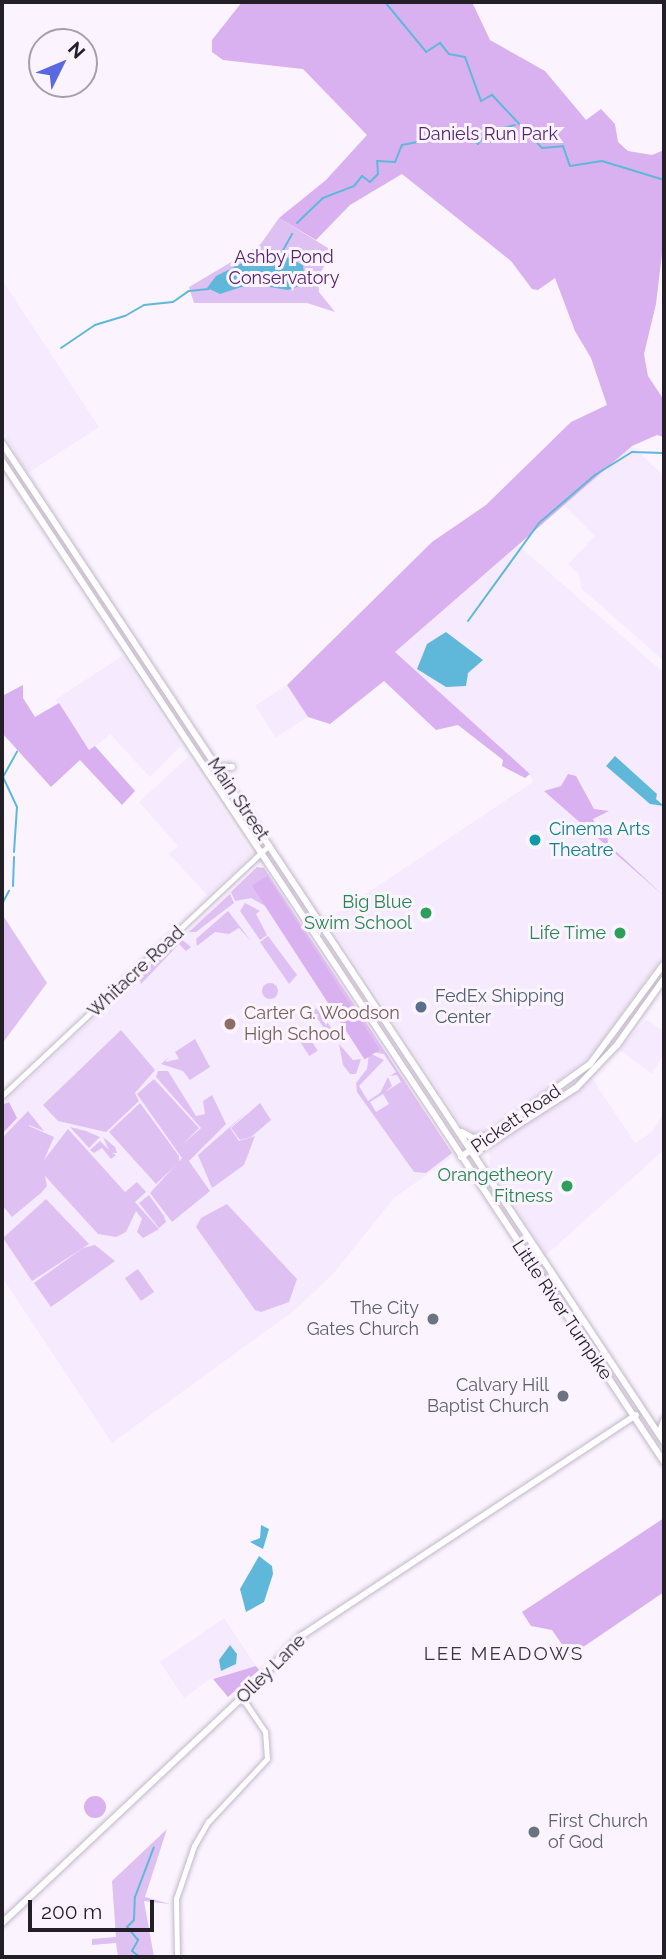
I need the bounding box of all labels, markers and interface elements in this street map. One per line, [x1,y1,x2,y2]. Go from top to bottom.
north arrow [28,28,98,98]
text: N [64,37,90,63]
park label: Daniels Run Park [418,123,558,145]
park label: Ashby Pond Conservatory [229,247,339,290]
street label: Main Street [203,754,273,844]
place label: Cinema Arts Theatre [549,819,650,862]
marker: Cinema Arts Theatre [527,832,543,848]
place label: Big Blue Swim School [304,892,412,934]
marker: Big Blue Swim School [418,905,434,921]
street label: Whitacre Road [84,922,188,1022]
place label: Life Time [529,922,606,944]
marker: Life Time [612,925,628,941]
place label: FedEx Shipping Center [435,986,564,1028]
marker: FedEx Shipping Center [413,999,429,1015]
place label: Carter G. Woodson High School [244,1003,401,1046]
marker: Carter G. Woodson High School [222,1016,238,1032]
street label: Pickett Road [467,1080,565,1158]
place label: Orangetheory Fitness [437,1165,553,1208]
marker: Orangetheory Fitness [559,1178,575,1194]
street label: Little River Turnpike [507,1236,617,1384]
place label: The City Gates Church [307,1298,419,1340]
marker: The City Gates Church [425,1311,441,1327]
place label: Calvary Hill Baptist Church [427,1375,549,1418]
marker: Calvary Hill Baptist Church [555,1388,571,1404]
street label: Olley Lane [232,1630,310,1708]
district label: LEE MEADOWS [425,1643,583,1665]
place label: First Church of God [548,1811,648,1854]
marker: First Church of God [526,1824,542,1840]
scale bar [32,1885,158,1929]
text: 200 m [41,1899,102,1924]

